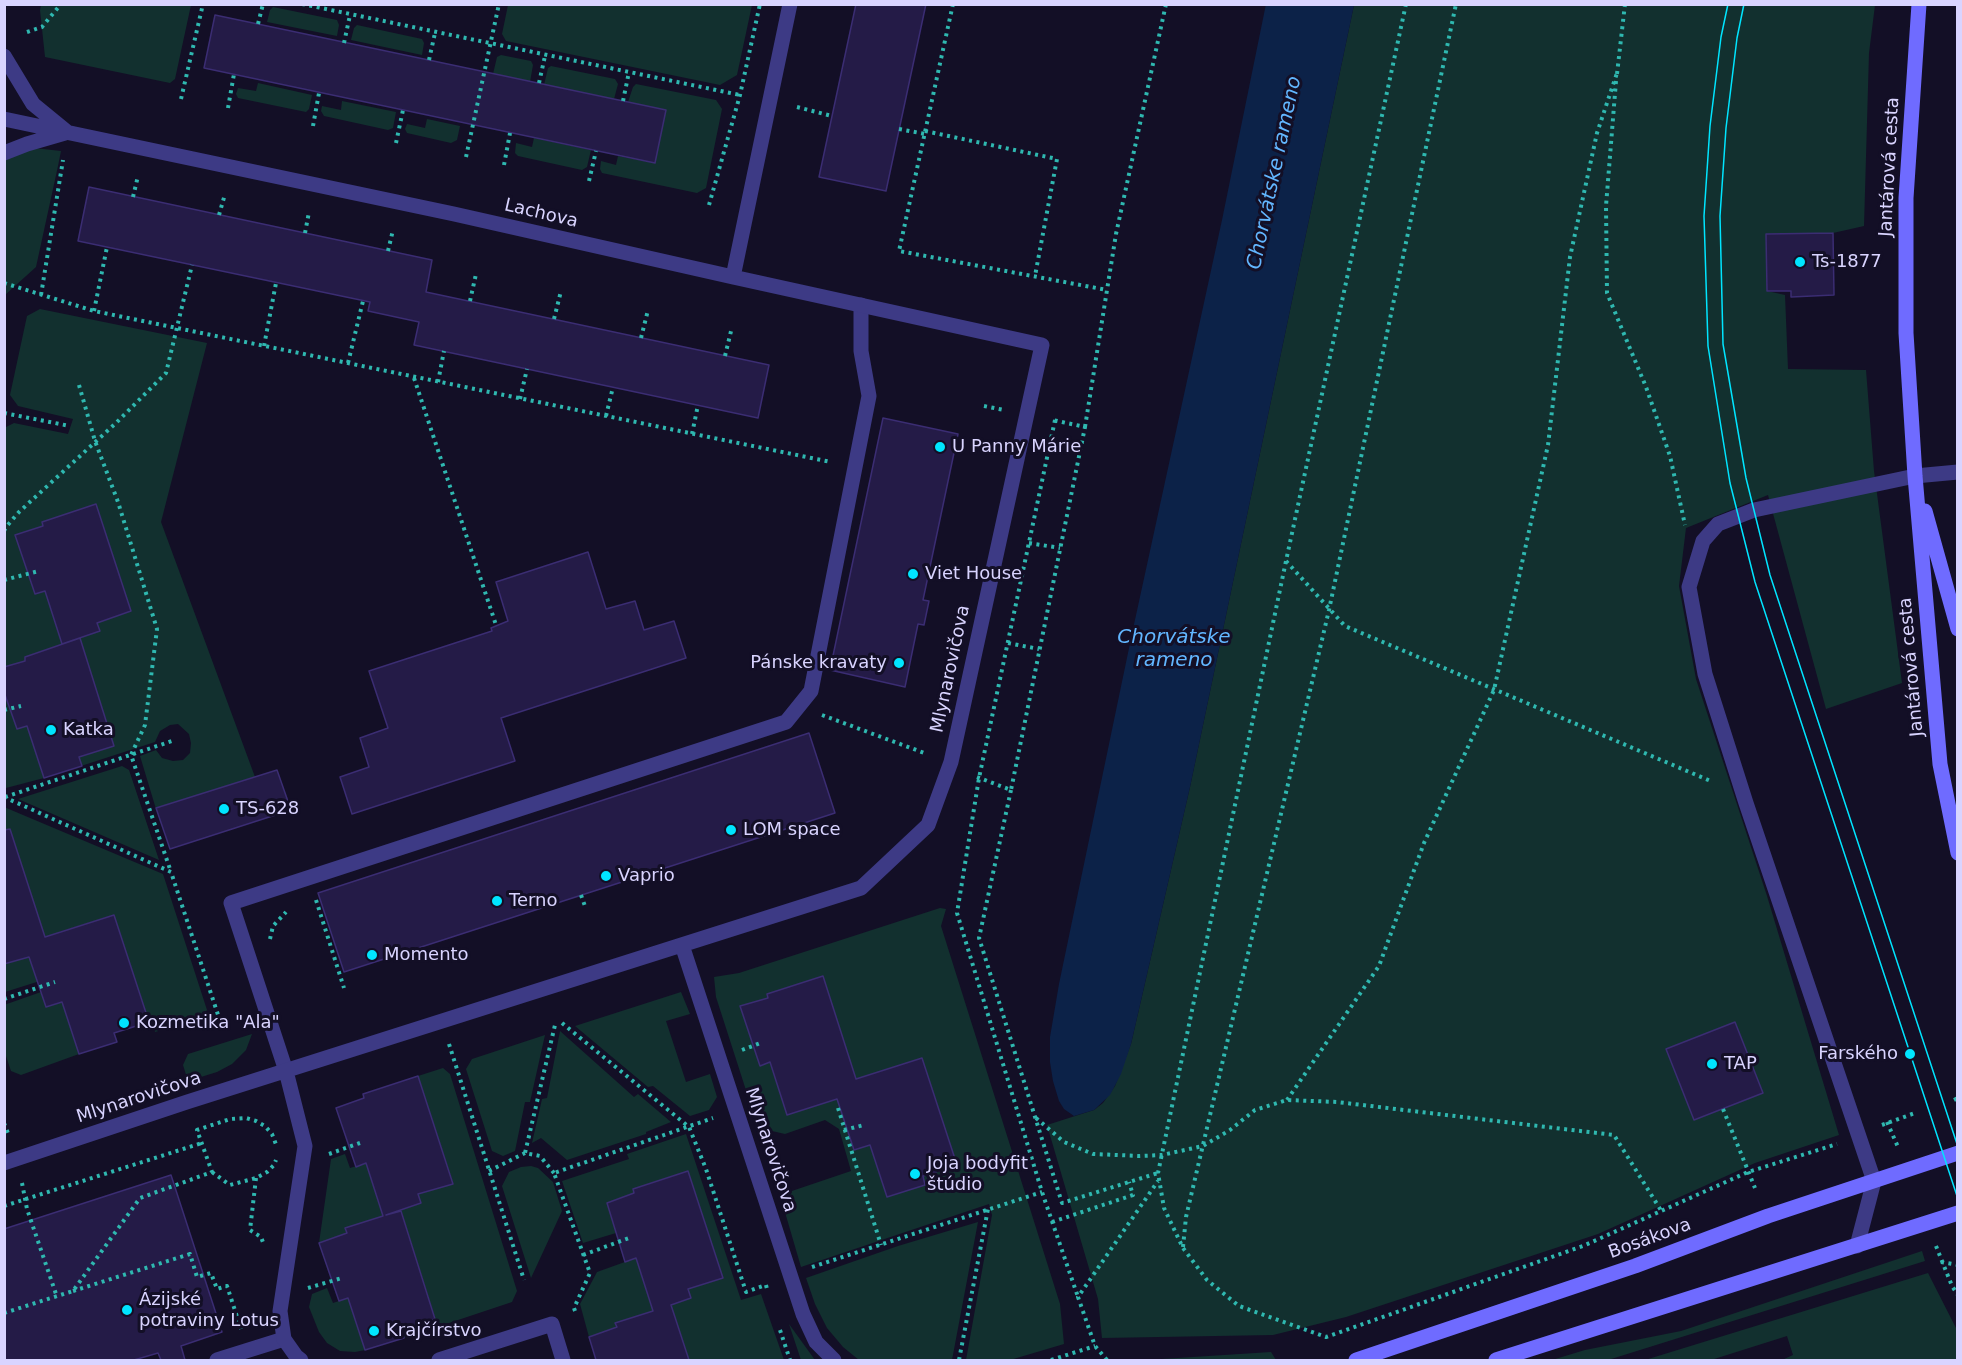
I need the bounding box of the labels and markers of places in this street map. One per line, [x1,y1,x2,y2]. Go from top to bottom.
place label: Ts-1877 [1812,251,1882,273]
marker: Ts-1877 [1793,255,1807,269]
place label: U Panny Márie [952,436,1081,458]
marker: U Panny Márie [933,440,947,454]
place label: Viet House [925,563,1022,585]
marker: Viet House [906,567,920,581]
place label: Pánske kravaty [750,652,887,674]
marker: Pánske kravaty [892,656,906,670]
place label: Katka [63,719,114,741]
marker: Katka [44,723,58,737]
place label: TS-628 [236,798,299,820]
marker: TS-628 [217,802,231,816]
place label: LOM space [743,819,841,841]
marker: LOM space [724,823,738,837]
place label: Vaprio [618,865,675,887]
marker: Vaprio [599,869,613,883]
place label: Terno [509,890,558,912]
marker: Terno [490,894,504,908]
place label: Momento [384,944,469,966]
marker: Momento [365,948,379,962]
place label: Kozmetika "Ala" [136,1012,280,1034]
marker: Kozmetika "Ala" [117,1016,131,1030]
place label: Farského [1818,1043,1898,1065]
marker: Farského [1903,1047,1917,1061]
place label: TAP [1724,1053,1757,1075]
marker: TAP [1705,1057,1719,1071]
place label: Joja bodyfit štúdio [927,1153,1028,1196]
marker: Joja bodyfit štúdio [908,1167,922,1181]
place label: Ázijské potraviny Lotus [139,1289,279,1332]
marker: Ázijské potraviny Lotus [120,1303,134,1317]
place label: Krajčírstvo [386,1320,482,1342]
marker: Krajčírstvo [367,1324,381,1338]

